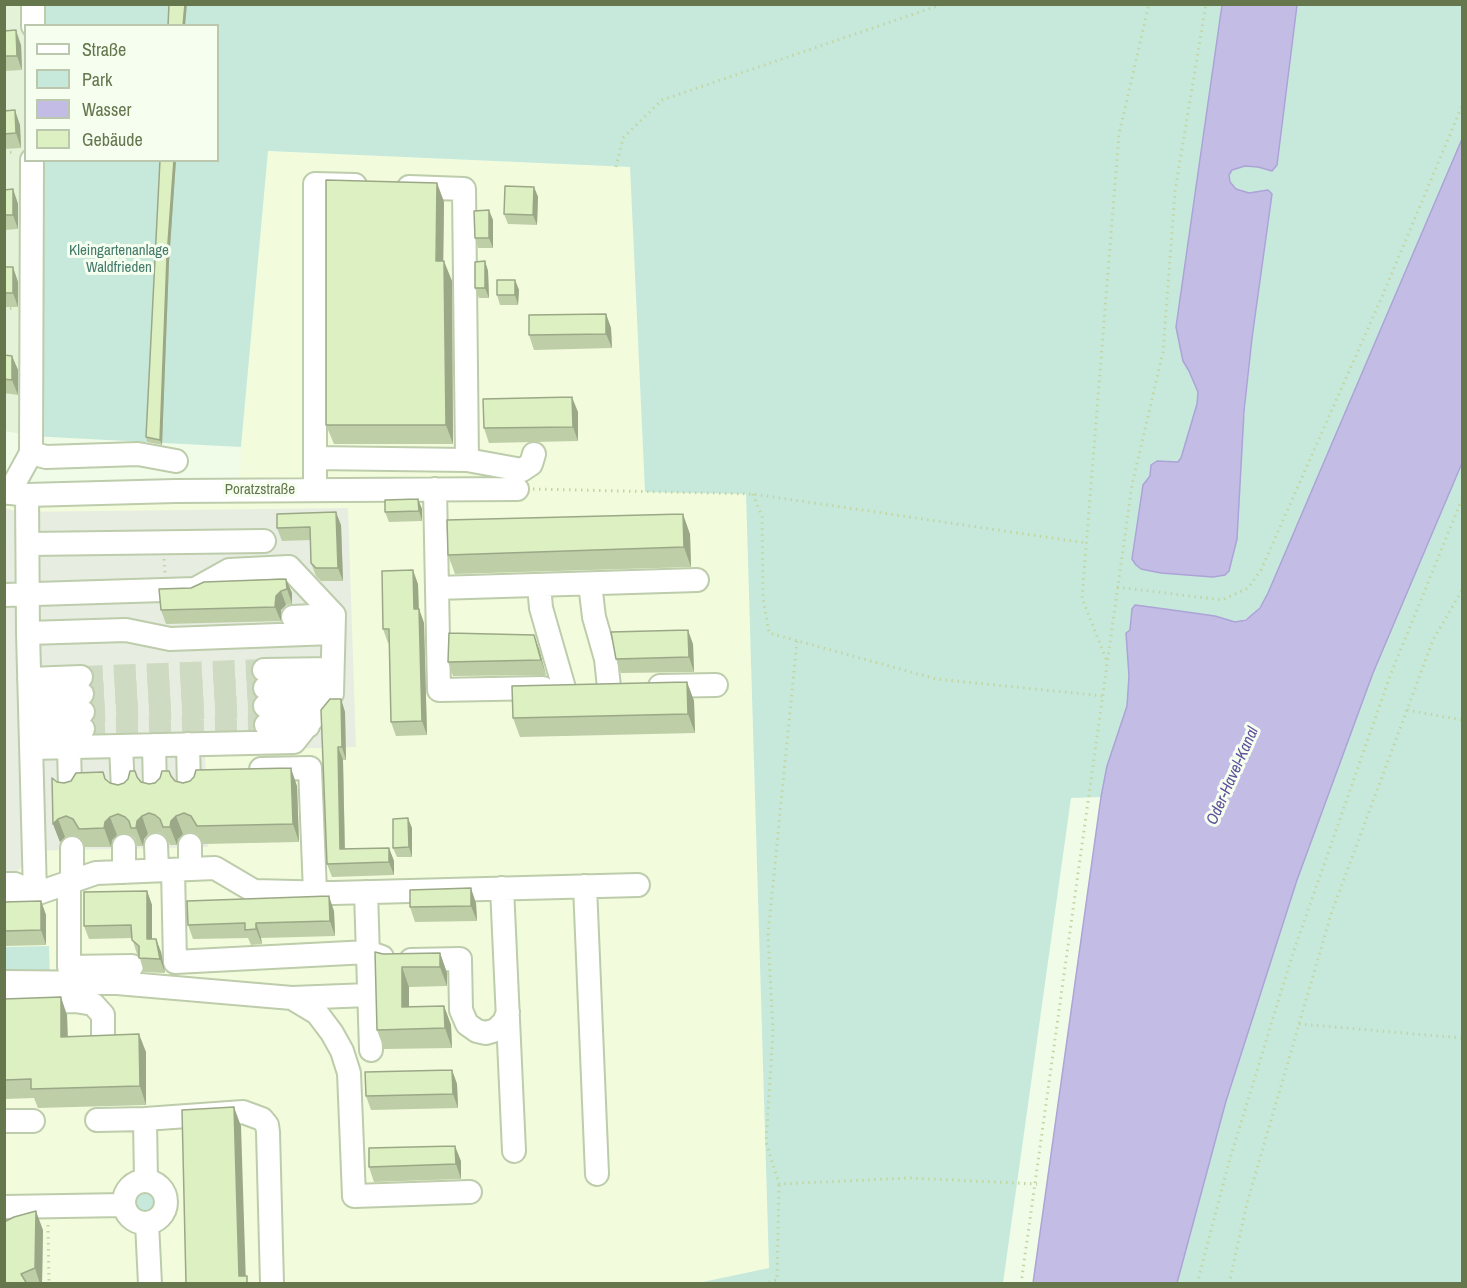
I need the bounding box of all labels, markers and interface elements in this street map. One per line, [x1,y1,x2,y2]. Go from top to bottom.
legend [24,24,219,162]
text: Straße [82,37,126,62]
text: Park [82,67,112,92]
text: Wasser [82,97,131,122]
text: Gebäude [82,127,143,152]
park label: Kleingartenanlage Waldfrieden [69,242,169,277]
street label: Poratzstraße [225,481,295,499]
water label: Oder-Havel-Kanal [1203,724,1263,828]

